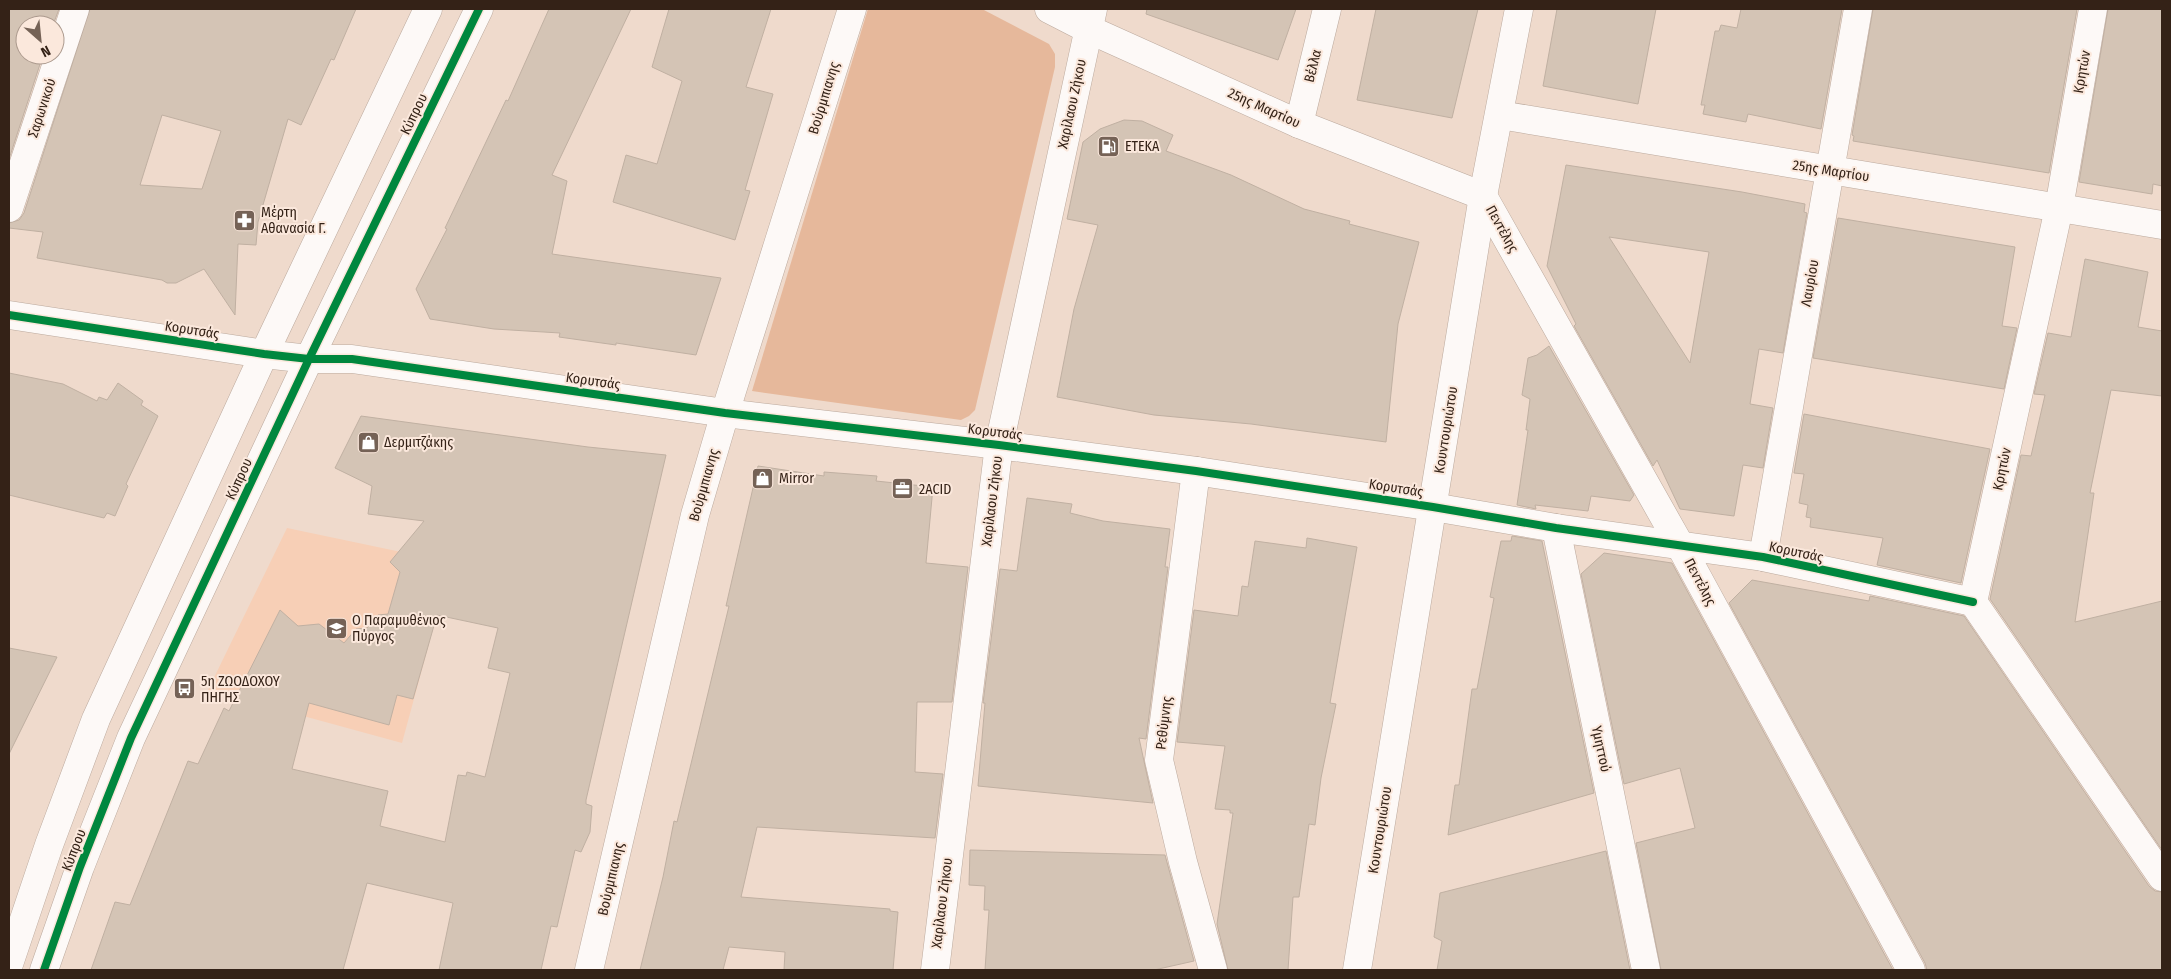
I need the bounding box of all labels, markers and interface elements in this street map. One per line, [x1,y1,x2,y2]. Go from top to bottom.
north arrow [15,15,65,65]
text: N [38,42,53,61]
street label: Βέλλα [1301,48,1325,84]
street label: Κρητών [2070,49,2094,95]
street label: Χαρίλαου Ζήκου [1054,58,1090,150]
street label: Βούρμπιανης [805,60,843,136]
street label: Σαρωνικού [24,76,60,140]
street label: 25ης Μαρτίου [1225,84,1303,132]
street label: Κύπρου [397,91,431,137]
fuel station icon: ΕΤΕΚΑ [1097,134,1121,158]
place label: ΕΤΕΚΑ [1125,138,1160,155]
street label: 25ης Μαρτίου [1791,157,1871,185]
street label: Πεντέλης [1482,202,1522,256]
place label: Μέρτη Αθανασία Γ. [261,204,326,237]
pharmacy icon: Μέρτη Αθανασία Γ. [233,208,257,232]
street label: Λαυρίου [1798,258,1822,308]
street label: Κορυτσάς [164,317,221,343]
street label: Κορυτσάς [565,369,621,393]
street label: Κουντουριώτου [1431,385,1461,475]
street label: Κορυτσάς [967,420,1023,444]
shop icon: Δερμιτζάκης [356,430,380,454]
place label: Δερμιτζάκης [384,434,453,451]
street label: Κρητών [1989,446,2015,492]
street label: Βούρμπιανης [686,447,723,523]
street label: Χαρίλαου Ζήκου [978,455,1006,547]
street label: Κύπρου [222,456,256,502]
shop icon: Mirror [751,466,775,490]
place label: Mirror [779,470,814,487]
street label: Κορυτσάς [1368,475,1425,501]
office icon: 2ACID [891,477,915,501]
place label: 2ACID [919,481,951,498]
street label: Κορυτσάς [1767,538,1825,566]
street label: Πεντέλης [1680,555,1720,609]
place label: Ο Παραμυθένιος Πύργος [352,612,446,645]
school or university icon: Ο Παραμυθένιος Πύργος [324,616,348,640]
place label: 5η ΖΩΟΔΟΧΟΥ ΠΗΓΗΣ [201,673,280,706]
bus stop icon: 5η ΖΩΟΔΟΧΟΥ ΠΗΓΗΣ [173,677,197,701]
street label: Ρεθύμνης [1152,695,1176,751]
street label: Υμηττού [1588,724,1614,774]
street label: Κουντουριώτου [1365,785,1395,875]
street label: Κύπρου [58,827,90,873]
street label: Βούρμπιανης [594,841,628,917]
street label: Χαρίλαου Ζήκου [928,857,956,949]

